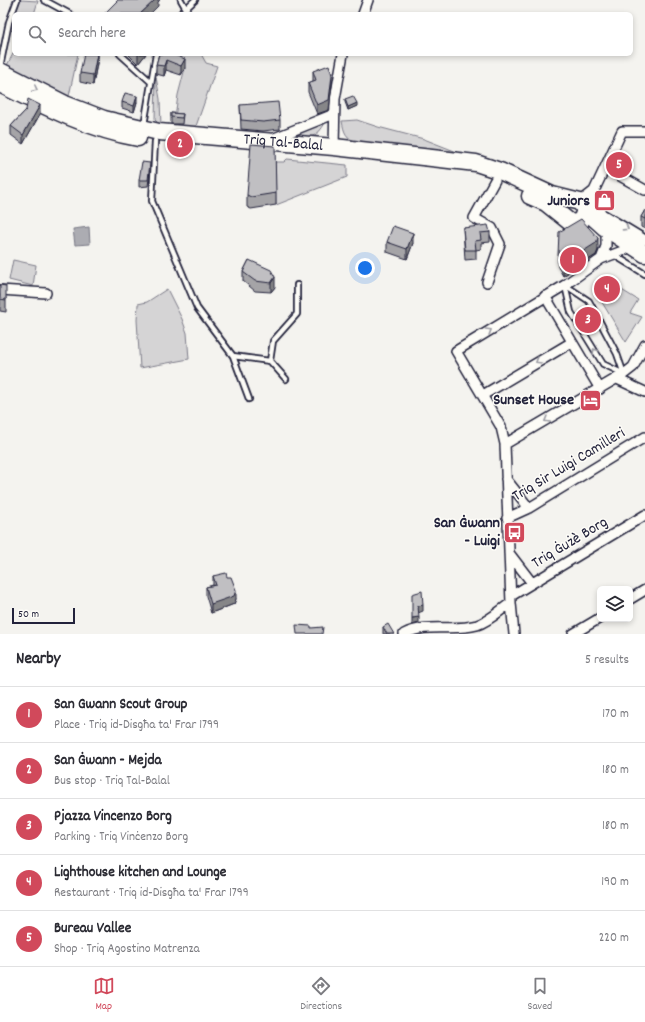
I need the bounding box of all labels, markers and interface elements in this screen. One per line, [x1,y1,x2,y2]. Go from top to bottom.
search box [12,12,633,56]
icon: search [26,23,48,45]
text: Search here [58,23,126,45]
one-way arrow [31,84,38,92]
street label: Triq Tal-Balal [243,128,324,158]
pin: 2 [167,129,193,159]
pin: 5 [606,150,632,180]
shop icon: Juniors [592,188,618,214]
place label: Juniors [547,190,590,213]
one-way arrow [622,223,629,231]
pin: 1 [560,245,586,275]
your location [355,258,375,278]
pin: 4 [594,274,620,304]
pin: 3 [575,305,601,335]
one-way arrow [485,328,492,335]
one-way arrow [592,348,600,355]
one-way arrow [535,357,542,364]
hotel icon: Sunset House [577,387,603,413]
place label: Sunset House [493,389,574,412]
one-way arrow [544,415,551,422]
street label: Triq Sir Luigi Camilleri [508,422,630,508]
street label: Triq Ġużè Borg [528,511,612,575]
place label: San Ġwann - Luigi [434,512,500,553]
bus stop icon: San Ġwann - Luigi [502,519,528,545]
map controls [597,586,633,622]
button: layers [597,586,633,622]
scale bar [12,606,75,625]
text: 50 m [18,607,39,623]
text: Nearby [16,648,60,672]
text: 5 results [585,651,629,670]
text: San Gwann Scout Group [54,694,188,716]
text: 1 [28,705,30,724]
text: 170 m [602,705,629,724]
text: Place · Triq id-Disgħa ta' Frar 1799 [54,716,219,735]
text: San Ġwann - Mejda [54,750,162,772]
text: 2 [26,761,32,780]
text: 180 m [602,761,629,780]
text: Bus stop · Triq Tal-Balal [54,772,170,791]
text: Pjazza Vincenzo Borg [54,806,172,828]
text: 3 [26,817,32,836]
text: 180 m [602,817,629,836]
text: Parking · Triq Vinċenzo Borg [54,828,188,847]
text: Lighthouse kitchen and Lounge [54,862,226,884]
text: 4 [26,873,32,892]
text: 190 m [601,873,629,892]
text: Restaurant · Triq id-Disgħa ta' Frar 1799 [54,884,249,903]
text: Bureau Vallee [54,918,131,940]
text: 5 [26,929,32,948]
text: 220 m [599,929,629,948]
text: Shop · Triq Agostino Matrenza [54,940,200,959]
tab: Map [93,975,115,1015]
tab: Directions [300,975,342,1015]
tab: Saved [528,975,552,1015]

